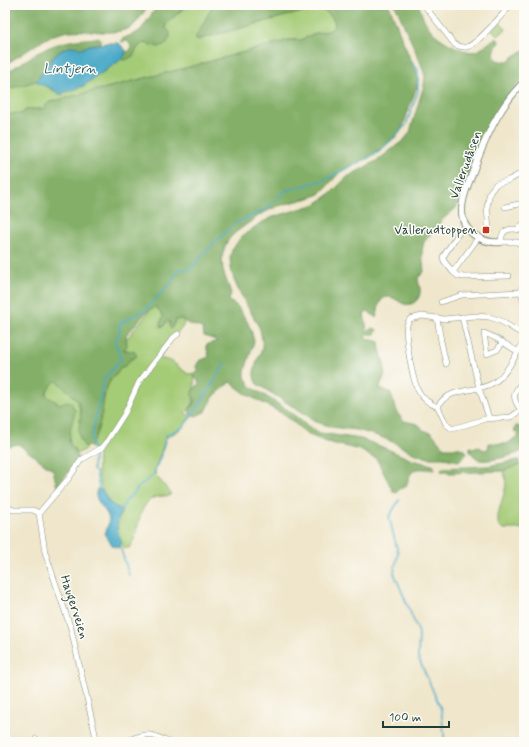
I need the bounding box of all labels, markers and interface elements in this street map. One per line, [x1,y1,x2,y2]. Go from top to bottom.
water label: Lintjern [43,60,97,78]
street label: Vallerudåsen [446,128,486,202]
place label: Vallerudtoppen [394,222,478,239]
marker: Vallerudtoppen [481,225,491,235]
street label: Haugerveien [54,573,92,642]
scale bar [383,703,449,729]
text: 100 m [389,710,421,726]

